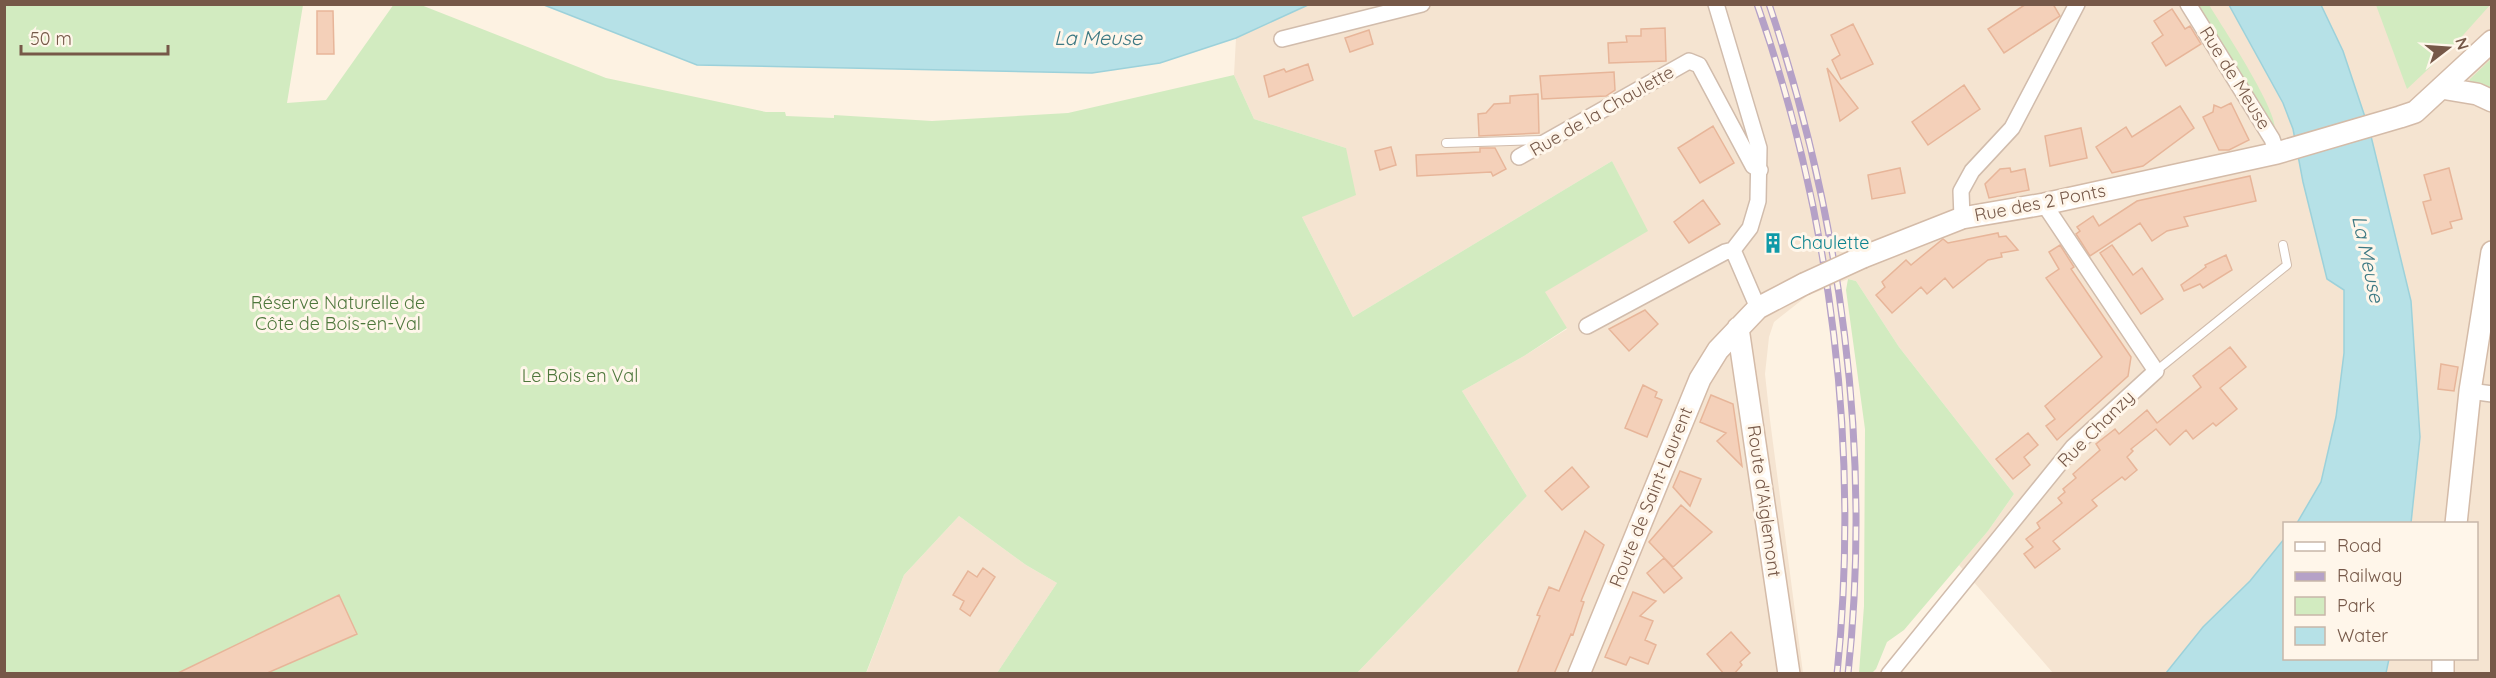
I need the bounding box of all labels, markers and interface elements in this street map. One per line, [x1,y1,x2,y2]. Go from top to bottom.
scale bar [21,18,168,56]
north arrow [2418,18,2478,78]
street label: Rue de Meuse [2195,22,2276,133]
water label: La Meuse [1054,25,1143,50]
text: 50 m [30,27,72,50]
text: N [2451,35,2474,52]
street label: Rue de la Chaulette [1526,60,1678,161]
street label: Rue des 2 Ponts [1972,179,2108,227]
water label: La Meuse [2347,213,2390,305]
building icon: Chaulette [1761,231,1785,255]
place label: Chaulette [1790,231,1869,254]
park label: Réserve Naturelle de Côte de Bois-en-Val [251,291,425,335]
park label: Le Bois en Val [522,364,638,387]
street label: Rue Chanzy [2052,385,2139,472]
street label: Route de Saint-Laurent [1604,403,1697,590]
street label: Route d'Aiglemont [1742,423,1787,578]
legend [2283,522,2478,660]
text: Road [2337,534,2382,557]
text: Railway [2337,564,2403,587]
text: Park [2337,594,2375,617]
text: Water [2337,624,2388,647]

